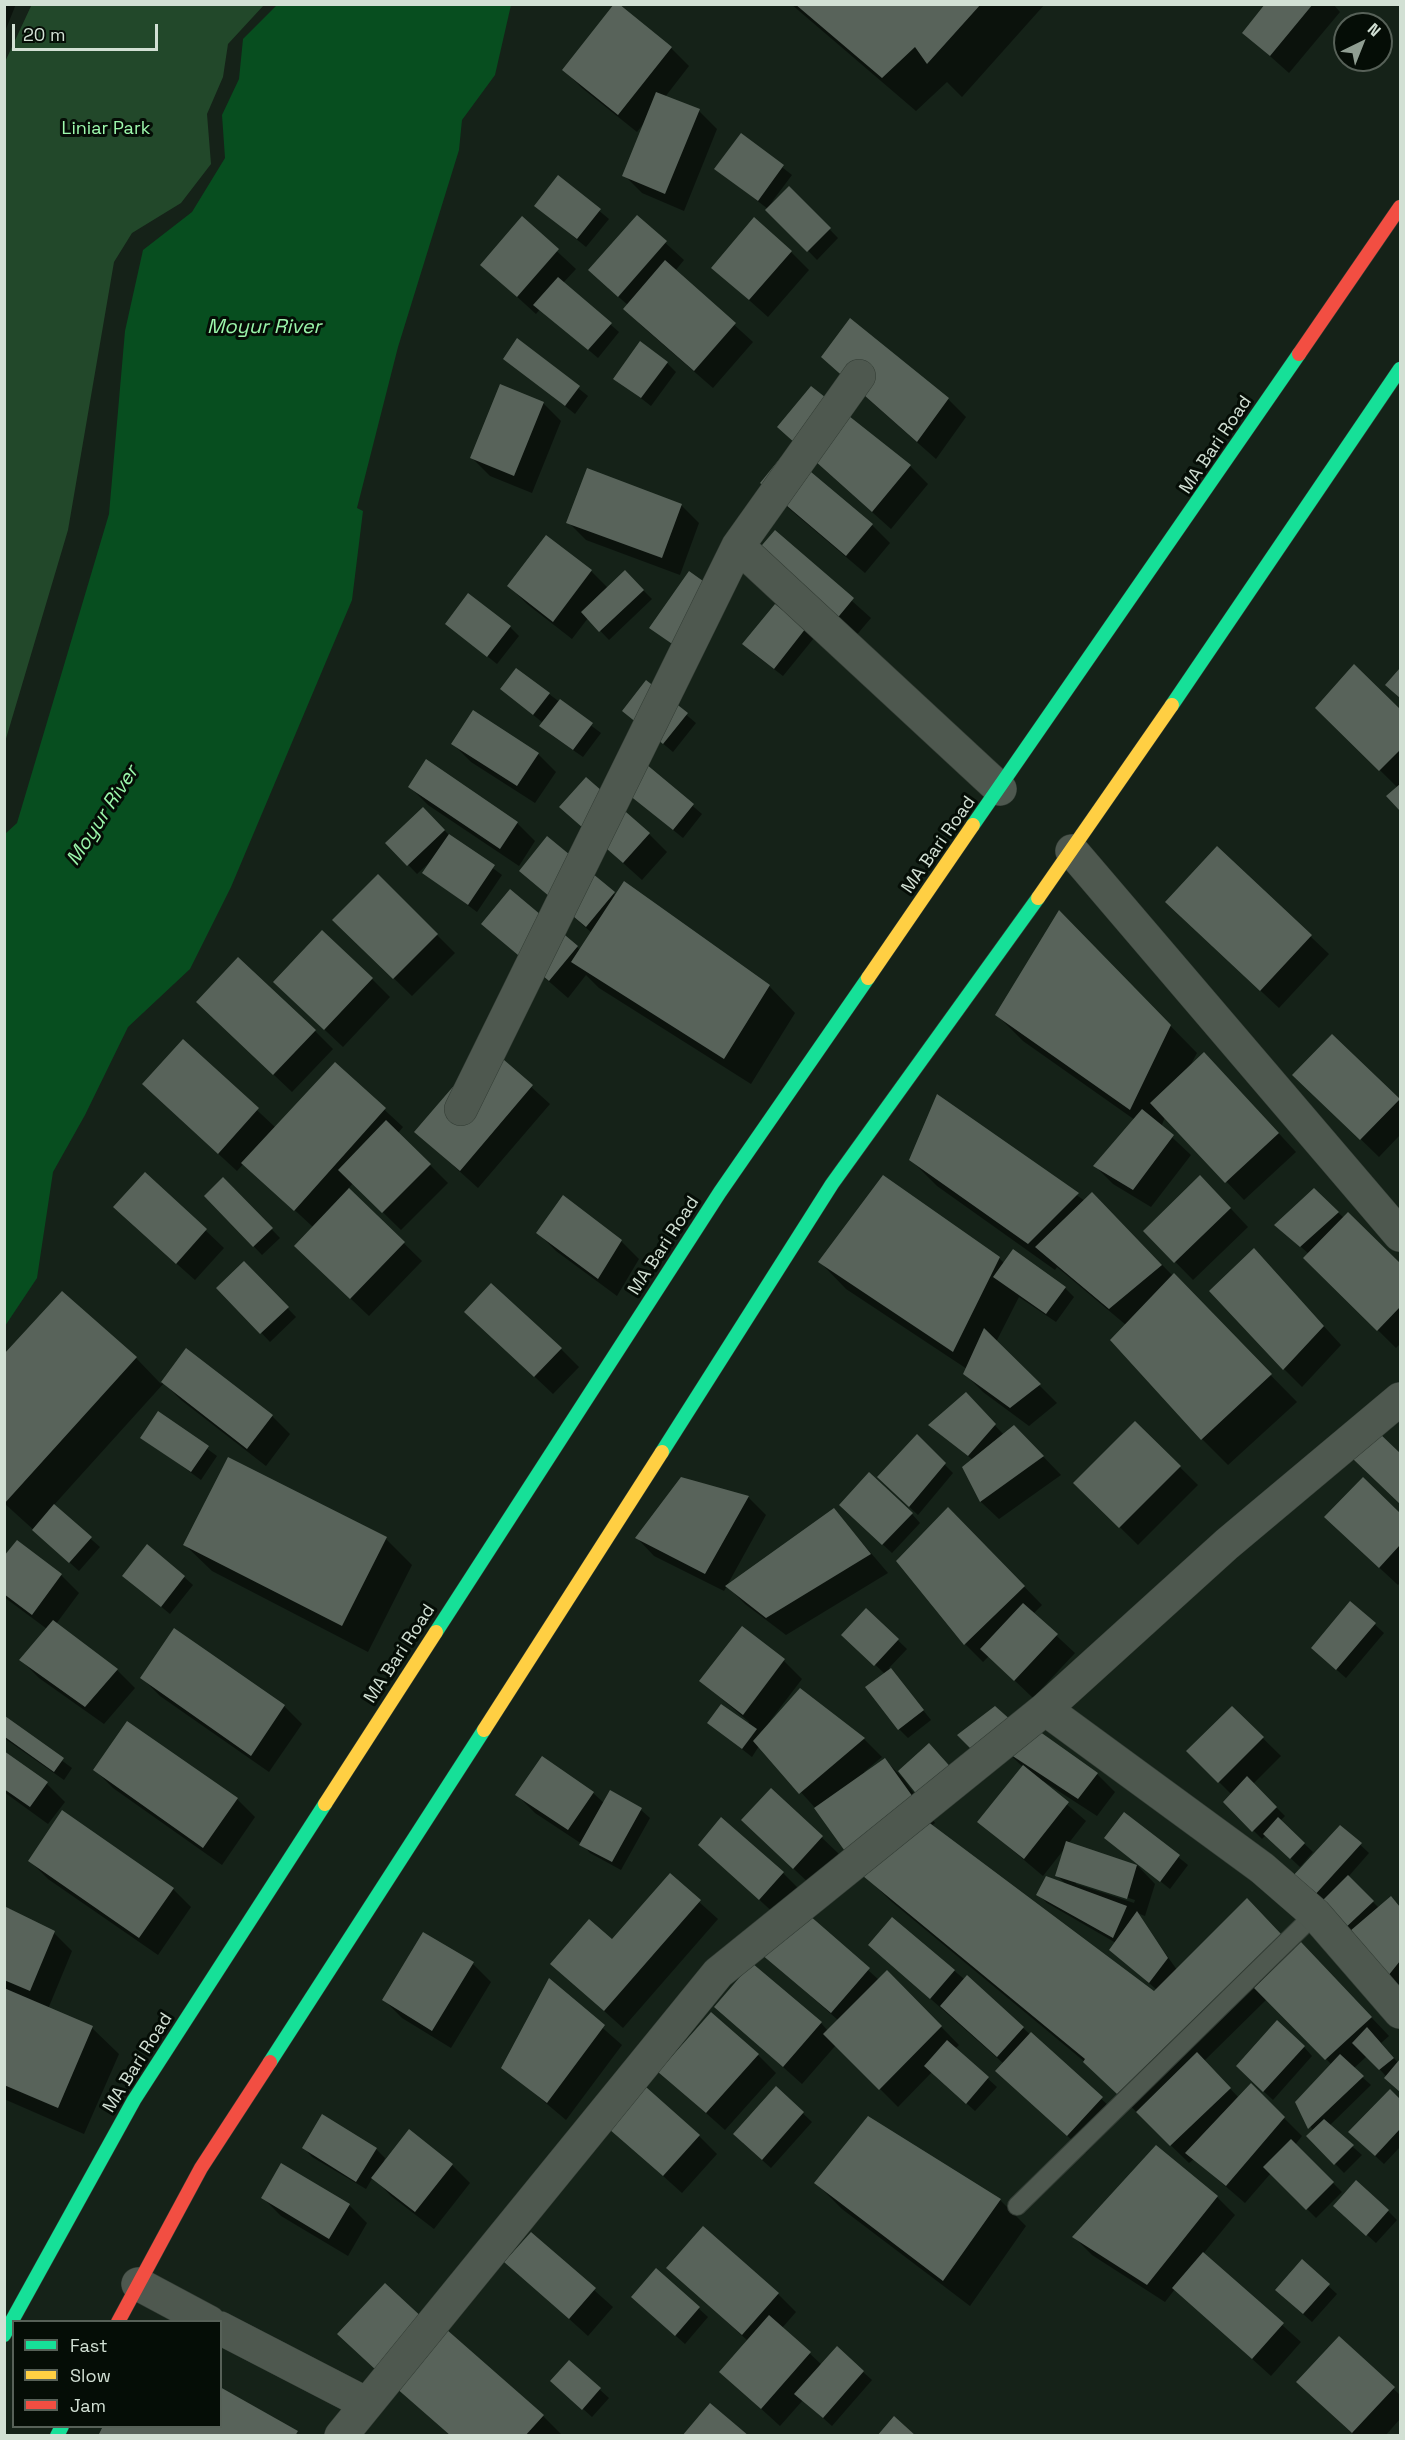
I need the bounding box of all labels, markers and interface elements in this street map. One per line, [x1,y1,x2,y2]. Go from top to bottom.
scale bar [15,12,160,50]
north arrow [1333,12,1393,72]
text: N [1363,19,1385,41]
text: 20 m [23,23,66,46]
park label: Liniar Park [62,118,150,140]
water label: Moyur River [207,316,321,340]
street label: MA Bari Road [1175,392,1257,498]
water label: Moyur River [62,762,144,870]
street label: MA Bari Road [898,792,980,898]
street label: MA Bari Road [624,1192,704,1300]
street label: MA Bari Road [360,1600,440,1708]
street label: MA Bari Road [99,2009,177,2117]
legend [12,2320,222,2428]
text: Fast [70,2334,107,2357]
text: Slow [70,2364,111,2387]
text: Jam [70,2394,106,2417]

